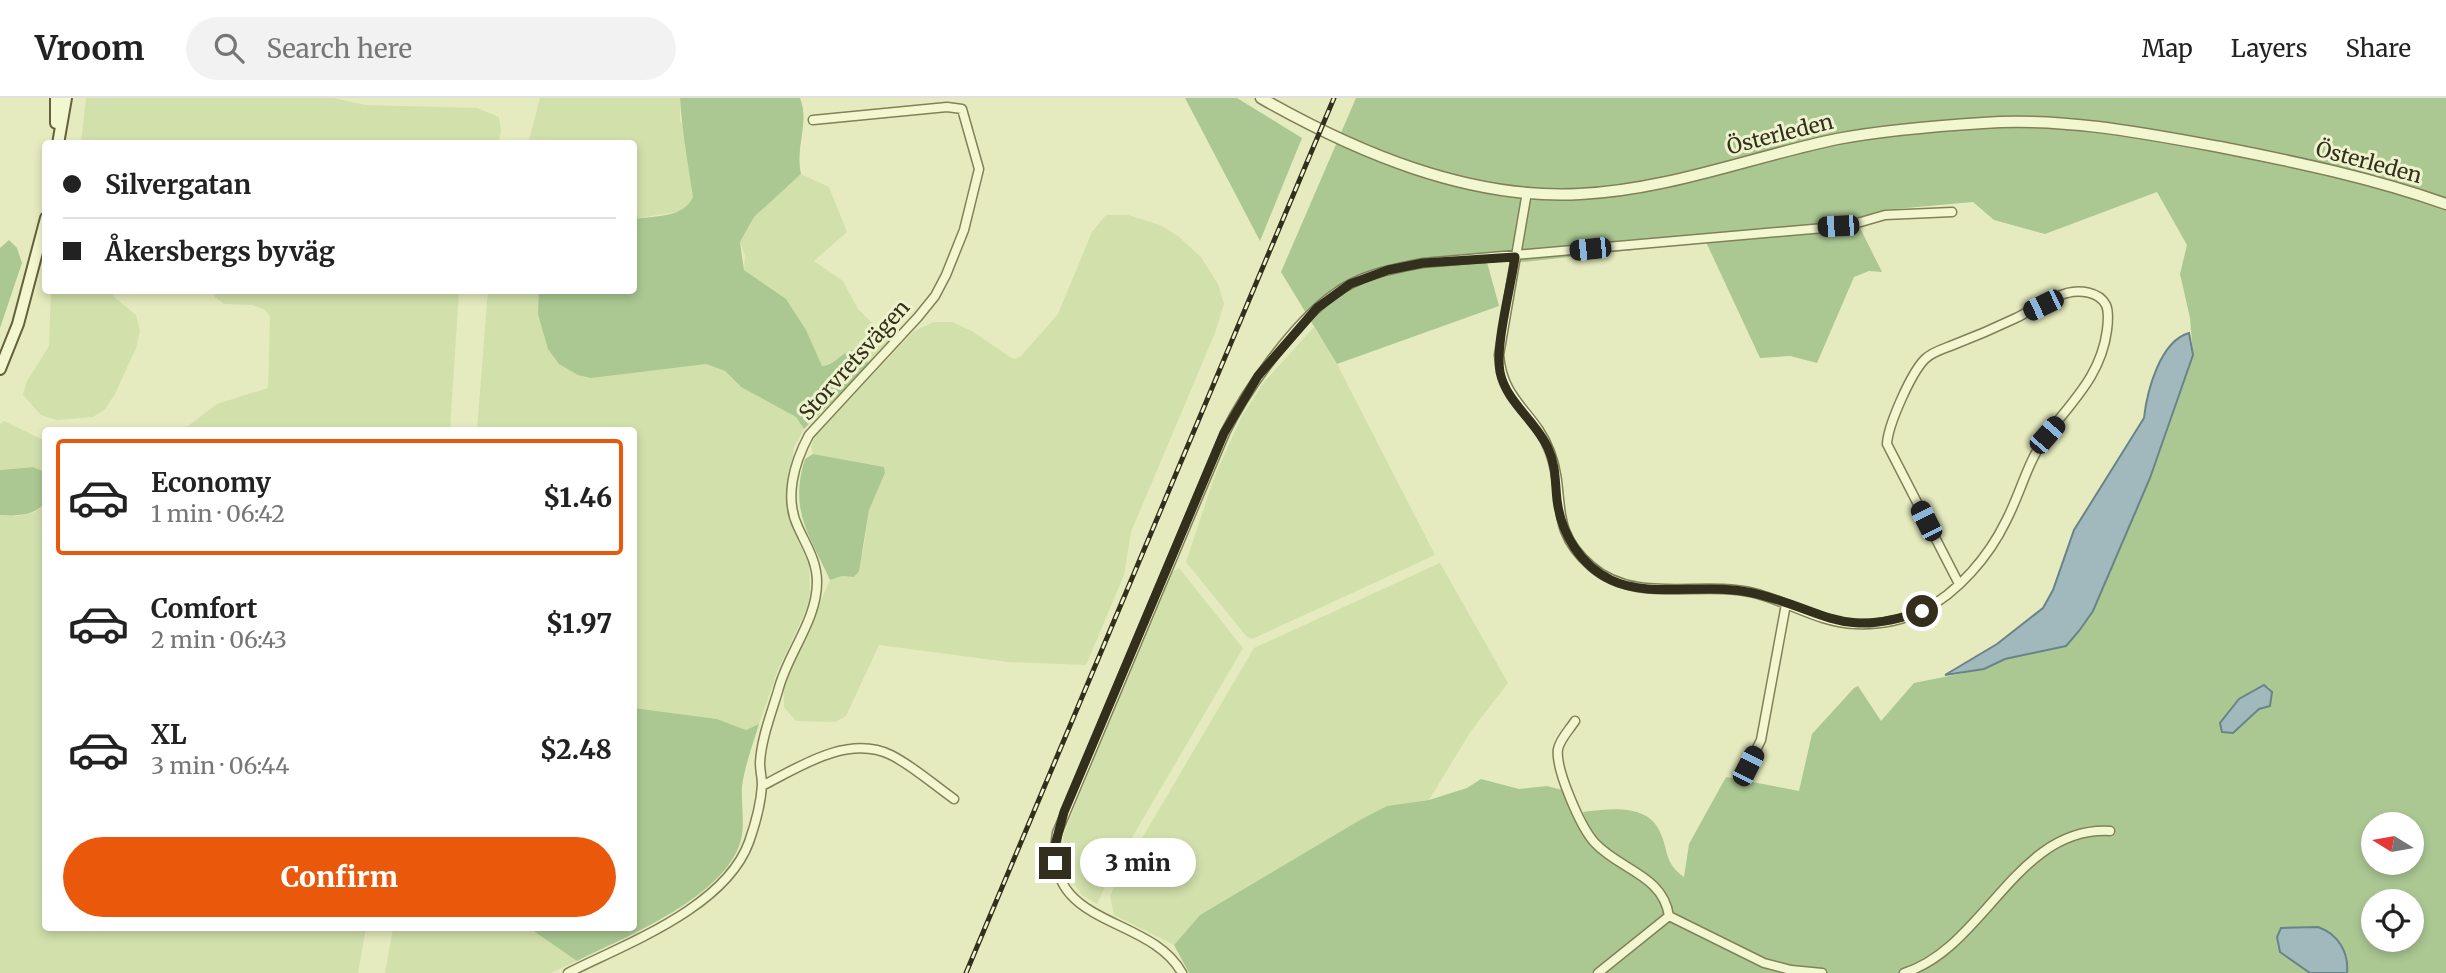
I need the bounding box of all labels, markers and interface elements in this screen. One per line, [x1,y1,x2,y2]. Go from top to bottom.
search box [186,17,676,80]
text: Vroom [35,28,144,69]
icon: search [210,29,248,67]
text: Search here [266,32,412,65]
text: Map [2142,33,2193,64]
text: Layers [2231,33,2307,64]
text: Share [2345,33,2411,64]
street label: Österleden [1724,108,1836,160]
street label: Österleden [2313,135,2425,189]
text: Silvergatan [105,168,251,201]
car [1817,214,1860,238]
text: Åkersbergs byväg [105,235,335,268]
car [1569,236,1612,262]
car [2020,286,2067,324]
street label: Storvretsvägen [793,294,915,426]
car [2026,412,2069,458]
icon: car [67,466,130,529]
text: Economy [151,466,271,499]
text: $1.46 [543,481,612,514]
car [1908,498,1945,544]
text: 1 min · 06:42 [151,499,285,528]
icon: car [67,592,130,655]
text: Comfort [151,592,257,625]
route start [1906,595,1938,627]
text: $1.97 [546,607,612,640]
text: 2 min · 06:43 [151,625,287,654]
icon: car [67,718,130,781]
text: XL [151,718,187,751]
text: $2.48 [540,733,612,766]
car [1730,743,1767,789]
text: 3 min · 06:44 [151,751,289,780]
north arrow [2361,812,2424,875]
map controls [2361,812,2424,952]
button: Confirm [63,837,616,917]
callout: 3 min [1080,838,1195,888]
route end [1039,847,1071,879]
text: 3 min [1105,848,1171,877]
button: locate [2361,889,2424,952]

